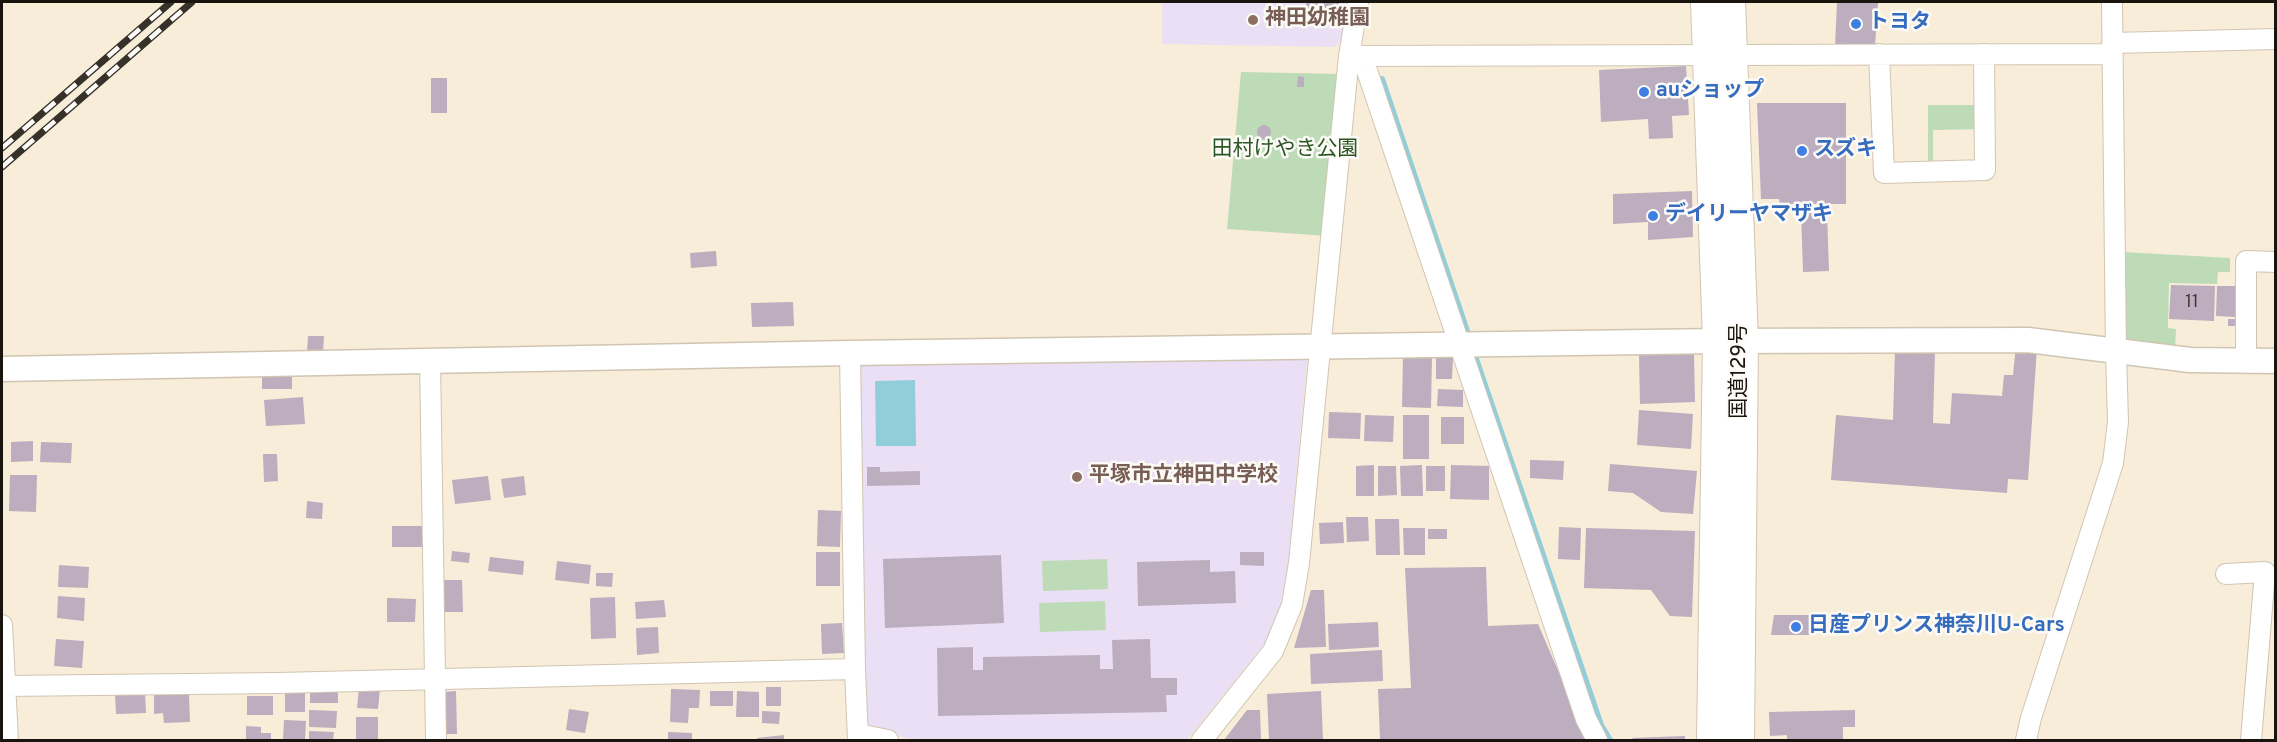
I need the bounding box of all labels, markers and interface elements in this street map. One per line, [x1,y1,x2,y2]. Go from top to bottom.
place label: 神田幼稚園 [1265,7,1370,33]
place label: トヨタ [1868,11,1931,37]
marker: 神田幼稚園 [1246,13,1260,27]
marker: トヨタ [1849,17,1863,31]
place label: auショップ [1656,79,1764,105]
marker: auショップ [1637,85,1651,99]
park label: 田村けやき公園 [1212,138,1358,164]
place label: スズキ [1814,138,1877,164]
marker: スズキ [1795,144,1809,158]
place label: デイリーヤマザキ [1665,203,1833,229]
marker: デイリーヤマザキ [1646,209,1660,223]
house number: 11 [2185,292,2199,314]
street label: 国道129号 [1728,323,1754,419]
place label: 平塚市立神田中学校 [1089,464,1278,490]
marker: 平塚市立神田中学校 [1070,470,1084,484]
place label: 日産プリンス神奈川U-Cars [1808,614,2065,640]
marker: 日産プリンス神奈川U-Cars [1789,620,1803,634]

